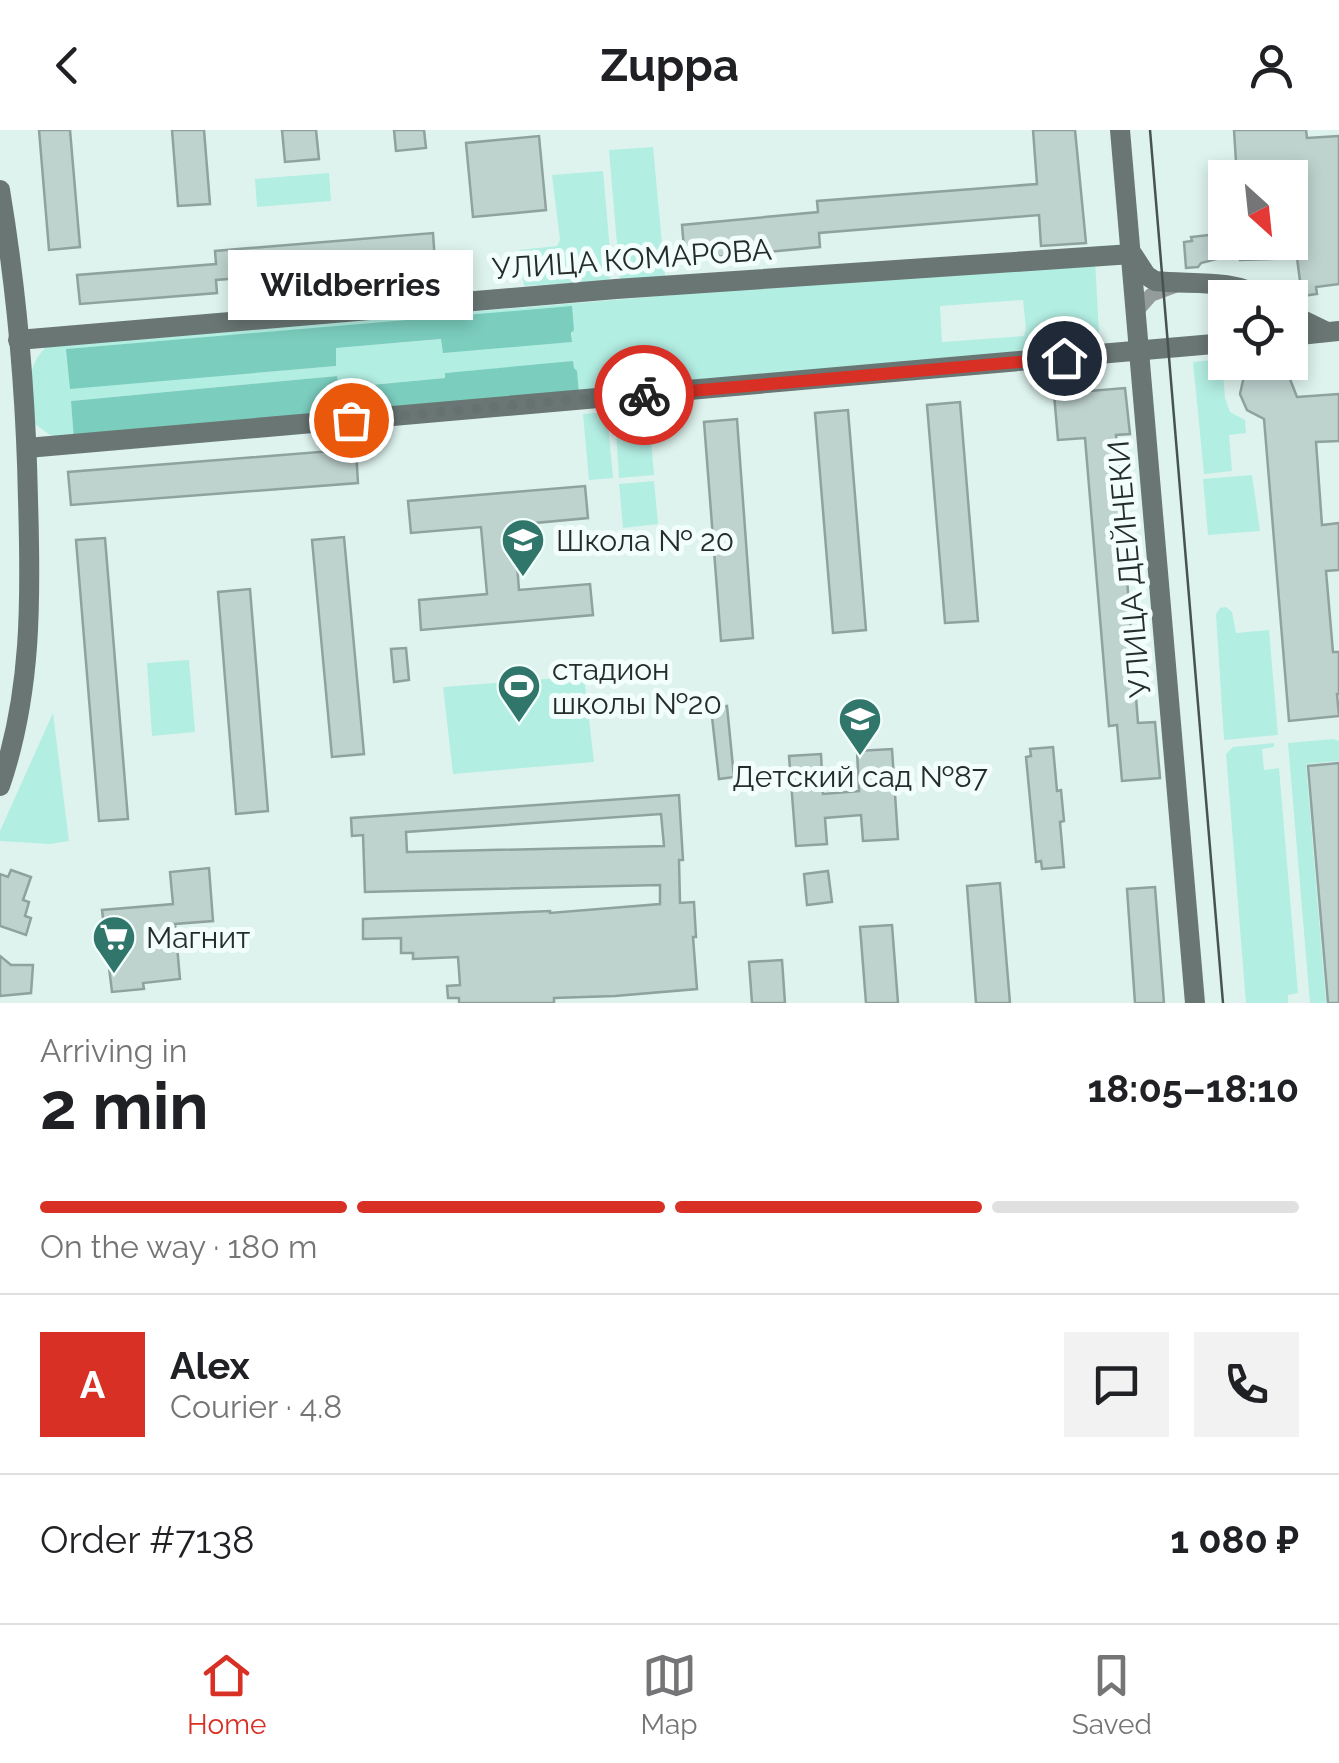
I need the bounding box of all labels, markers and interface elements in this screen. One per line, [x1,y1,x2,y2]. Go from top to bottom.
icon: back [40,38,95,93]
icon: person [1244,38,1299,93]
text: Zuppa [600,39,739,92]
north arrow [1208,160,1308,260]
map controls [1208,160,1308,380]
street label: УЛИЦА КОМАРОВА [491,232,773,286]
callout: Wildberries [228,250,474,320]
text: Wildberries [260,266,441,303]
button: locate [1208,280,1308,380]
pin [1022,316,1107,401]
icon: home [1037,331,1092,386]
courier [594,345,694,445]
icon: bike [617,368,672,423]
pin [309,378,394,463]
icon: bag [324,393,379,448]
street label: УЛИЦА ДЕЙНЕКИ [1100,439,1158,699]
school or university icon: Школа № 20 [500,517,546,578]
place label: Школа № 20 [556,523,734,558]
place label: стадион школы №20 [552,652,722,721]
sports icon: стадион школы №20 [496,663,542,724]
school or university icon: Детский сад №87 [837,696,883,757]
place label: Детский сад №87 [732,759,988,794]
supermarket icon: Магнит [91,914,137,975]
place label: Магнит [146,920,250,955]
text: Arriving in [40,1032,187,1069]
text: 18:05–18:10 [1087,1066,1299,1111]
text: 2 min [40,1068,209,1144]
text: On the way · 180 m [40,1228,317,1265]
button: chat [1064,1332,1169,1437]
button: phone [1194,1332,1299,1437]
text: Alex [170,1343,250,1388]
text: A [80,1362,105,1407]
text: Courier · 4.8 [170,1388,342,1425]
text: Order #7138 [40,1517,255,1562]
text: 1 080 ₽ [1170,1517,1299,1562]
tab: Home [187,1648,266,1741]
tab: Map [641,1648,698,1741]
tab: Saved [1072,1648,1152,1741]

